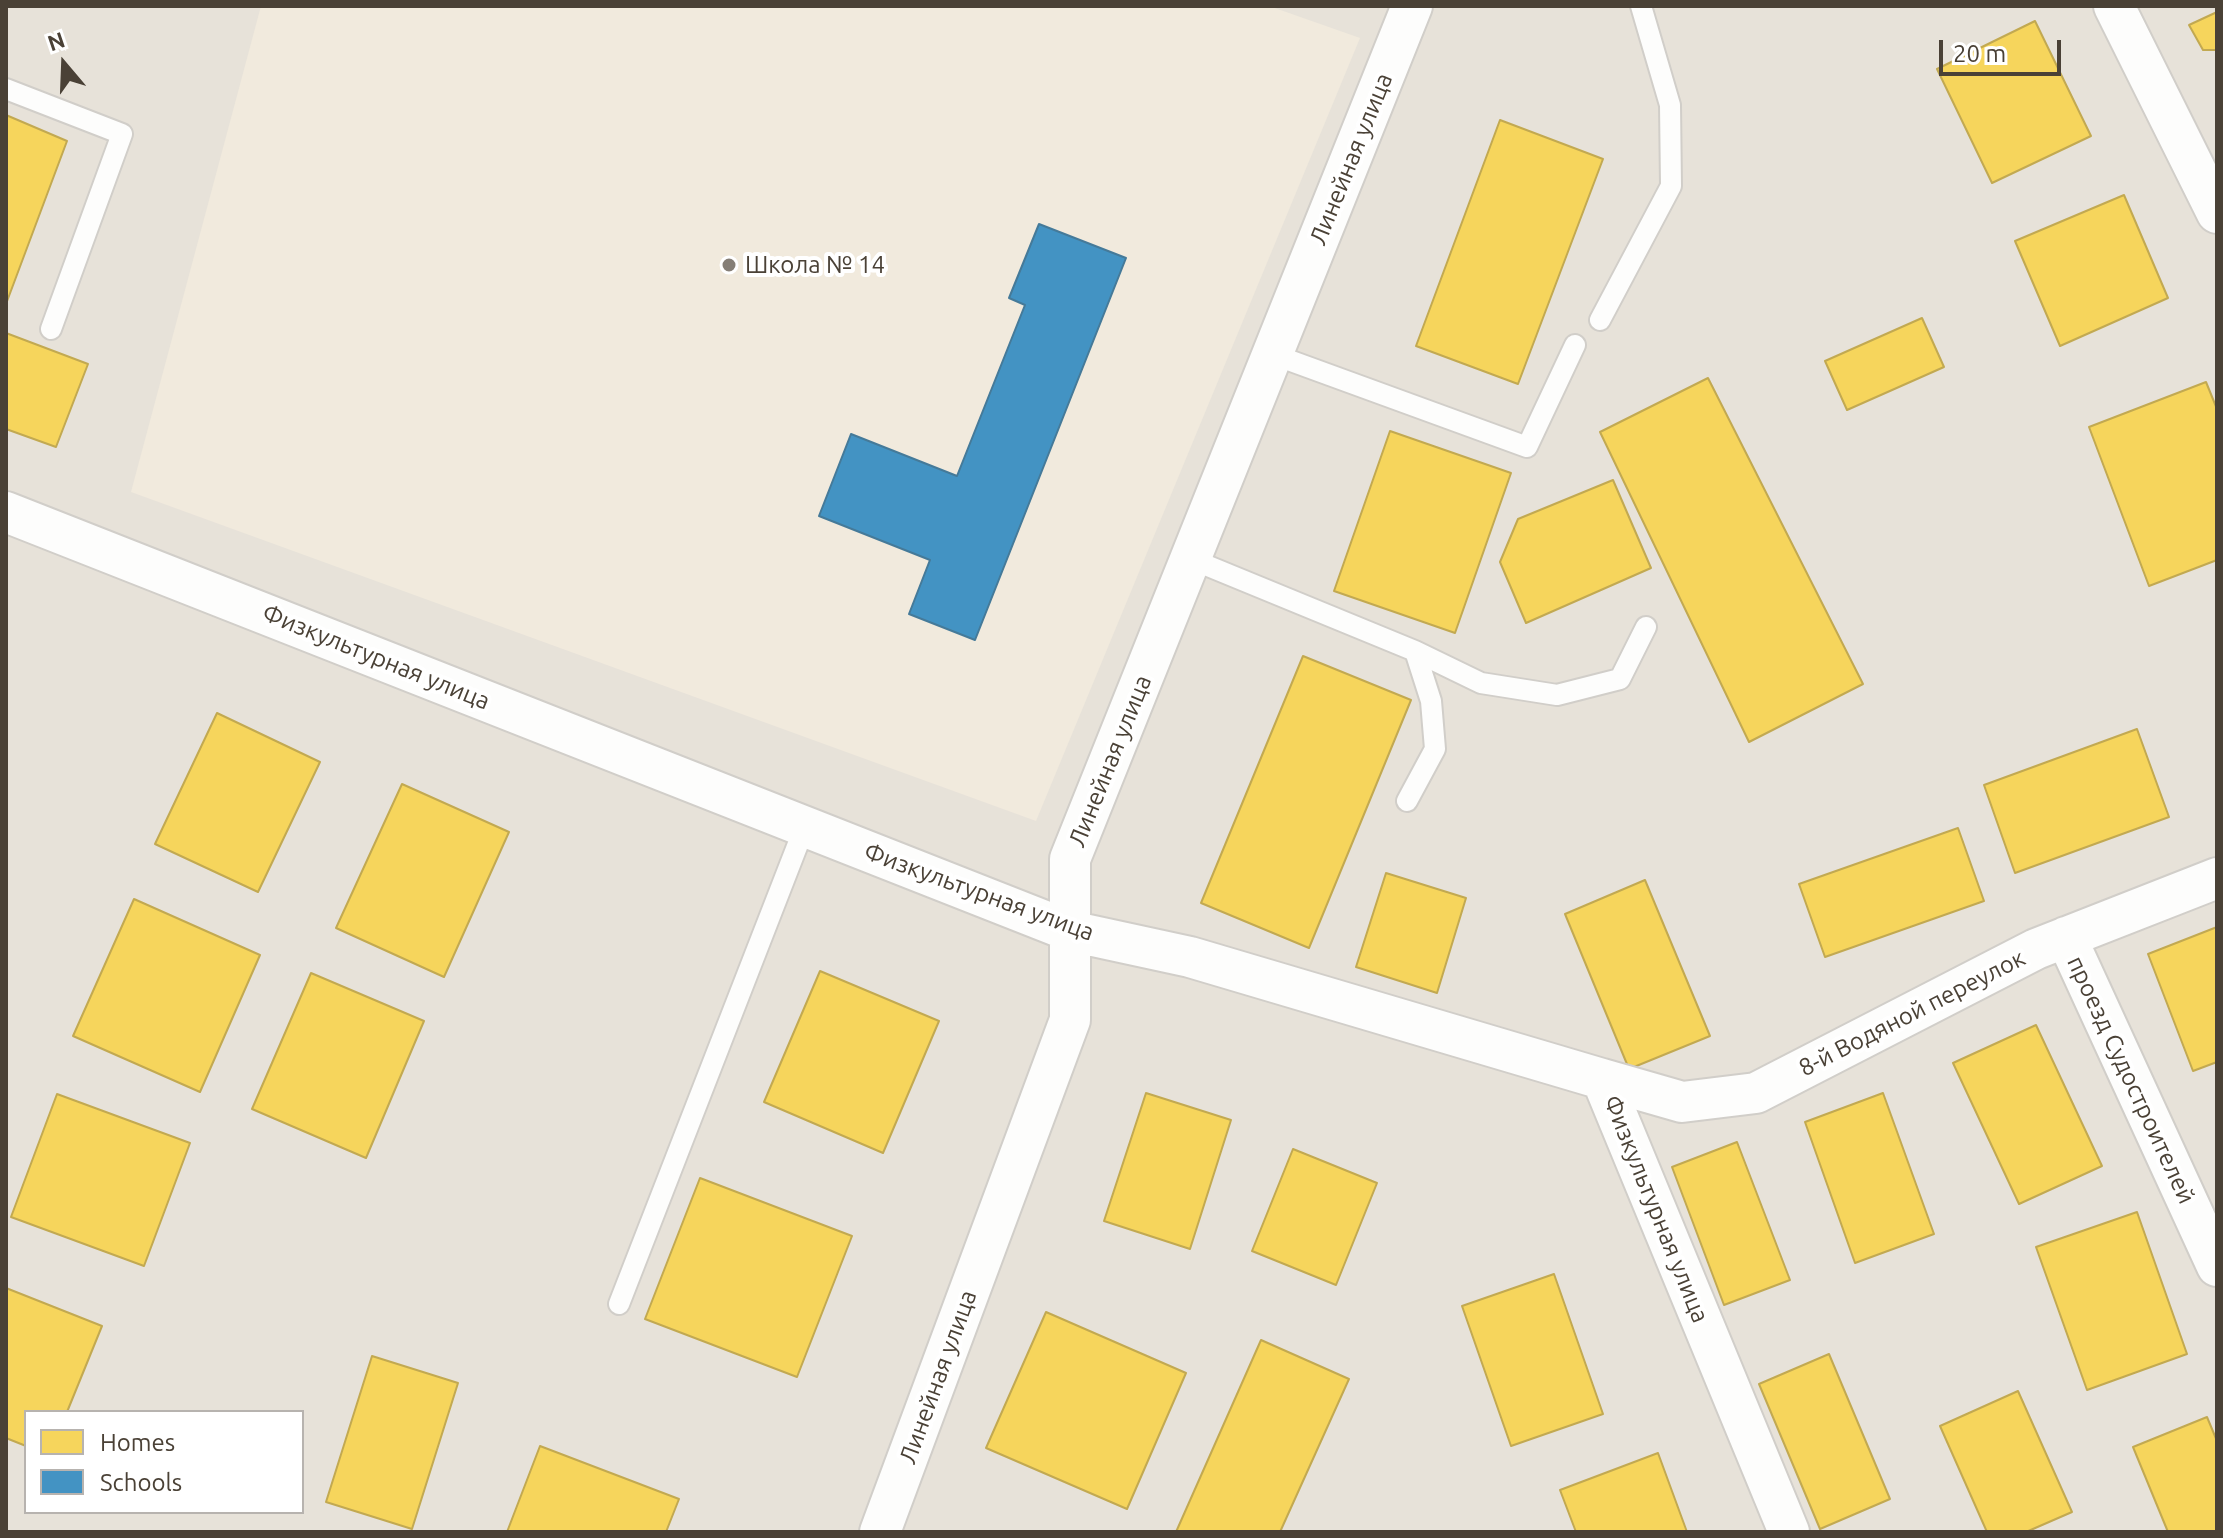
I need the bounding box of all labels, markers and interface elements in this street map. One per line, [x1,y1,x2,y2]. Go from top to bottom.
north arrow [24,24,104,104]
scale bar [1943,24,2065,74]
text: N [44,26,68,55]
text: 20 m [1953,40,2006,67]
street label: Линейная улица [1303,69,1399,249]
place label: Школа № 14 [745,251,885,279]
marker: Школа № 14 [720,256,738,274]
street label: Физкультурная улица [258,598,494,716]
street label: Линейная улица [1062,671,1158,851]
street label: Физкультурная улица [860,837,1098,947]
street label: 8-й Водяной переулок [1794,943,2030,1083]
street label: проезд Судостроителей [2061,952,2201,1208]
street label: Физкультурная улица [1597,1091,1715,1327]
street label: Линейная улица [893,1286,983,1468]
legend [24,1410,304,1514]
text: Homes [100,1429,175,1456]
text: Schools [100,1469,182,1496]

